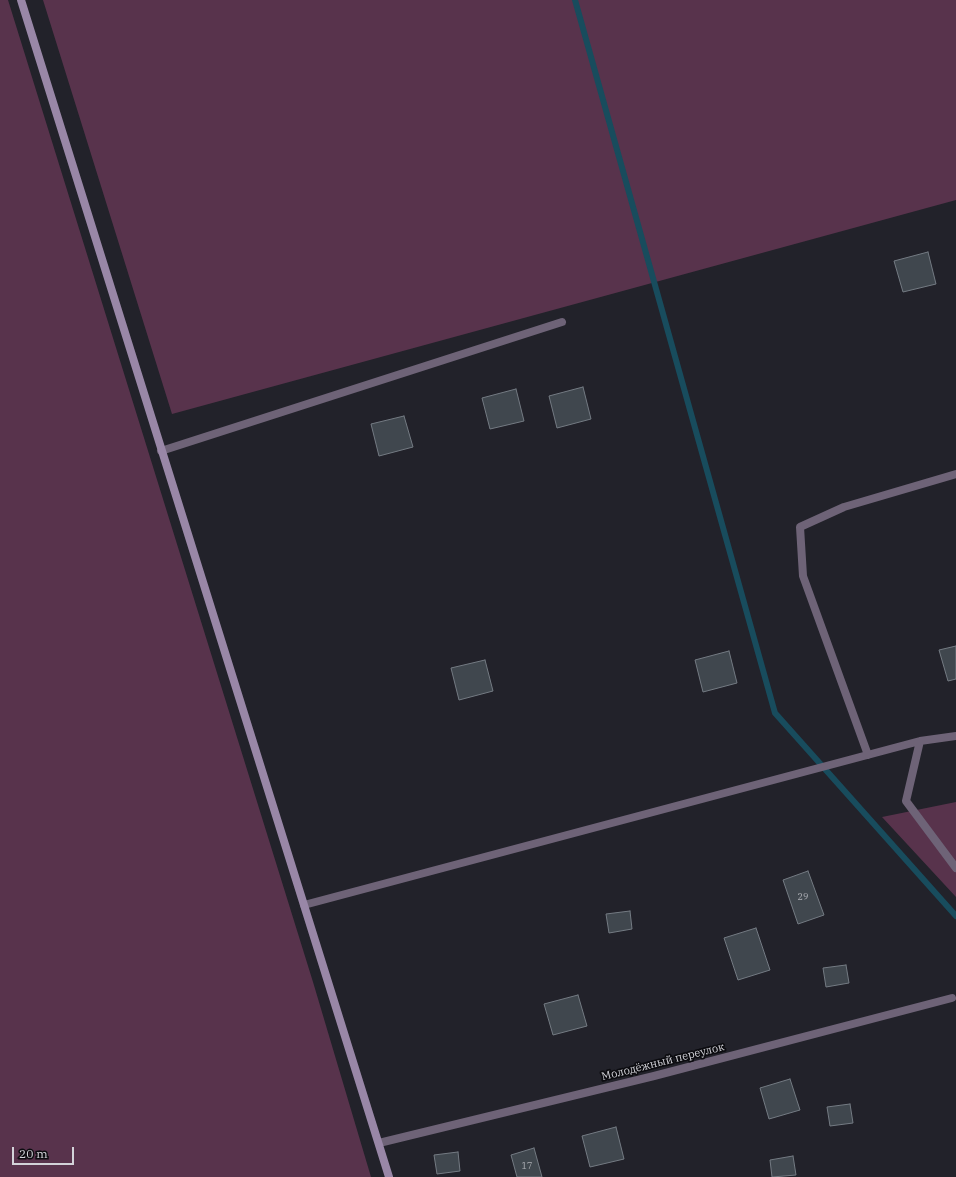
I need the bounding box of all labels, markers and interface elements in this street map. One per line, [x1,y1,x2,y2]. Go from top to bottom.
house number: 29 [798,892,808,902]
street label: Молодёжный переулок [600,1040,726,1084]
scale bar [14,1139,76,1165]
text: 20 m [19,1146,48,1161]
house number: 17 [522,1161,532,1171]

